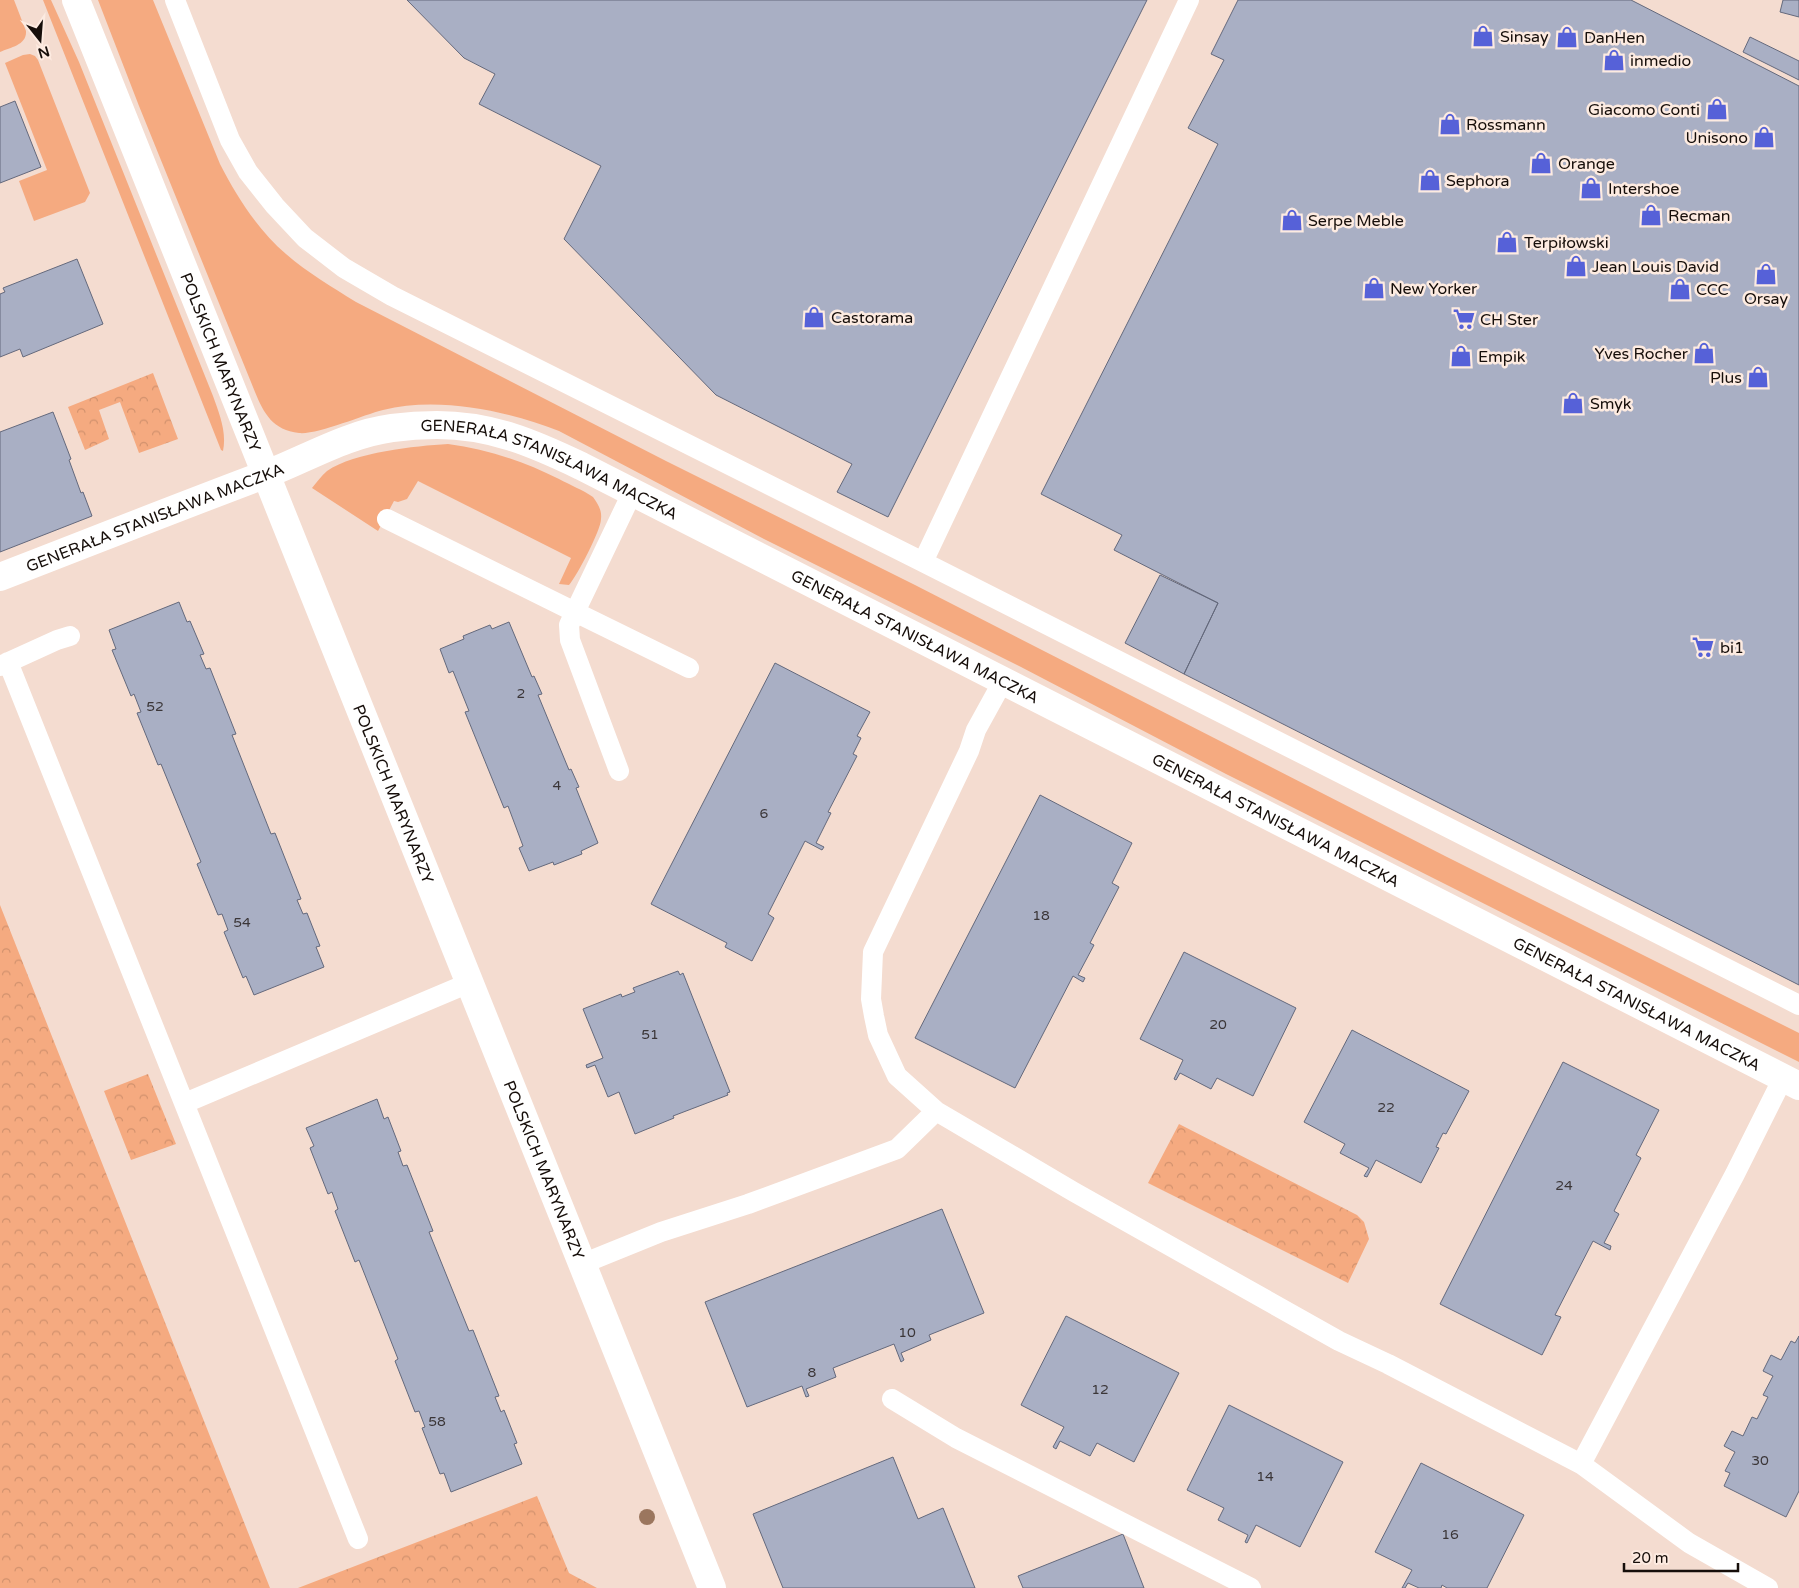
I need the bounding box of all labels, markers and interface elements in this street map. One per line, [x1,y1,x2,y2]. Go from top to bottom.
north arrow [15,15,65,65]
shop icon: Sinsay [1470,23,1496,49]
shop icon: DanHen [1554,24,1580,50]
place label: Sinsay [1500,27,1549,47]
place label: DanHen [1584,28,1645,48]
text: N [36,42,52,62]
shop icon: inmedio [1601,47,1627,73]
place label: inmedio [1630,51,1691,71]
shop icon: Giacomo Conti [1704,96,1730,122]
place label: Giacomo Conti [1588,100,1700,120]
shop icon: Rossmann [1437,111,1463,137]
place label: Rossmann [1466,115,1546,135]
shop icon: Unisono [1751,124,1777,150]
place label: Unisono [1686,128,1748,148]
shop icon: Orange [1528,150,1554,176]
place label: Orange [1558,154,1615,174]
shop icon: Sephora [1417,167,1443,193]
place label: Sephora [1446,171,1510,191]
shop icon: Intershoe [1578,175,1604,201]
place label: Intershoe [1608,179,1679,199]
shop icon: Recman [1638,202,1664,228]
place label: Recman [1668,206,1730,226]
shop icon: Serpe Meble [1279,207,1305,233]
place label: Serpe Meble [1308,211,1404,231]
shop icon: Terpiłowski [1494,229,1520,255]
place label: Terpiłowski [1524,233,1609,253]
shop icon: Jean Louis David [1563,253,1589,279]
place label: Jean Louis David [1592,257,1719,277]
shop icon: Orsay [1753,261,1779,287]
street label: POLSKICH MARYNARZY [175,270,265,455]
shop icon: New Yorker [1361,275,1387,301]
shop icon: CCC [1667,276,1693,302]
place label: New Yorker [1390,279,1478,299]
place label: CCC [1696,280,1729,300]
place label: Orsay [1744,289,1788,309]
shop icon: Castorama [801,304,827,330]
supermarket icon: CH Ster [1451,306,1477,332]
place label: Castorama [831,308,913,328]
place label: CH Ster [1480,310,1539,330]
shop icon: Yves Rocher [1691,340,1717,366]
shop icon: Empik [1448,343,1474,369]
place label: Yves Rocher [1594,344,1689,364]
place label: Empik [1478,347,1526,367]
shop icon: Plus [1745,364,1771,390]
place label: Plus [1710,368,1742,388]
shop icon: Smyk [1560,390,1586,416]
place label: Smyk [1590,394,1632,414]
street label: GENERAŁA STANISŁAWA MACZKA [420,416,681,525]
street label: GENERAŁA STANISŁAWA MACZKA [23,459,287,577]
street label: GENERAŁA STANISŁAWA MACZKA [788,566,1042,708]
supermarket icon: bi1 [1690,634,1716,660]
place label: bi1 [1720,638,1744,658]
house number: 2 [517,685,525,702]
house number: 52 [146,698,164,715]
street label: POLSKICH MARYNARZY [348,702,438,887]
street label: GENERAŁA STANISŁAWA MACZKA [1148,749,1403,892]
house number: 4 [553,777,562,794]
house number: 6 [760,805,769,822]
house number: 18 [1032,907,1050,924]
house number: 54 [233,914,251,931]
street label: GENERAŁA STANISŁAWA MACZKA [1509,933,1764,1076]
house number: 20 [1209,1016,1227,1033]
house number: 51 [641,1026,659,1043]
street label: POLSKICH MARYNARZY [499,1078,588,1263]
house number: 22 [1377,1099,1395,1116]
house number: 24 [1555,1177,1573,1194]
house number: 10 [898,1324,916,1341]
house number: 8 [808,1364,817,1381]
house number: 12 [1091,1381,1109,1398]
house number: 58 [428,1413,446,1430]
house number: 30 [1751,1452,1769,1469]
house number: 14 [1256,1468,1274,1485]
house number: 16 [1441,1526,1459,1543]
scale bar [1624,1540,1738,1572]
text: 20 m [1632,1549,1669,1567]

